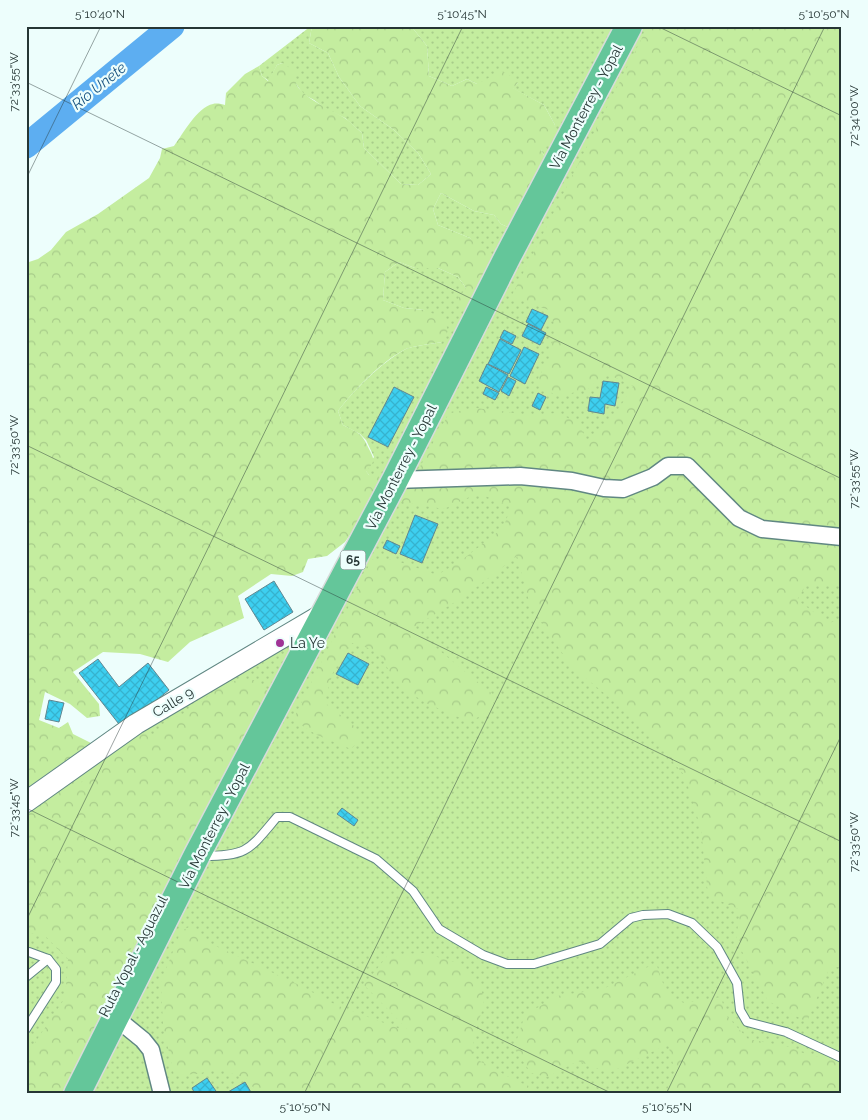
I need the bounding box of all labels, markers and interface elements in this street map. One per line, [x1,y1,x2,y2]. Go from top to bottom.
text: 5°10'40"N [75,7,125,21]
text: 5°10'45"N [437,7,487,21]
text: 5°10'50"N [799,7,849,21]
street label: Vía Monterrey - Yopal [546,42,626,172]
text: 72°33'55"W [7,52,21,112]
water label: Río Unete [68,59,130,113]
text: 72°34'00"W [847,85,861,147]
street label: Vía Monterrey - Yopal [362,401,440,532]
text: 72°33'50"W [7,414,21,475]
text: 72°33'55"W [847,449,861,509]
road number: 65 [340,550,366,570]
place label: La Ye [290,635,325,651]
marker: La Ye [274,637,286,649]
street label: Calle 9 [150,684,196,720]
street label: Vía Monterrey - Yopal [175,760,253,891]
text: 72°33'45"W [7,778,21,837]
text: 72°33'50"W [847,811,861,872]
street label: Ruta Yopal - Aguazul [95,892,171,1019]
text: 5°10'50"N [280,1100,330,1114]
text: 5°10'55"N [642,1100,692,1114]

